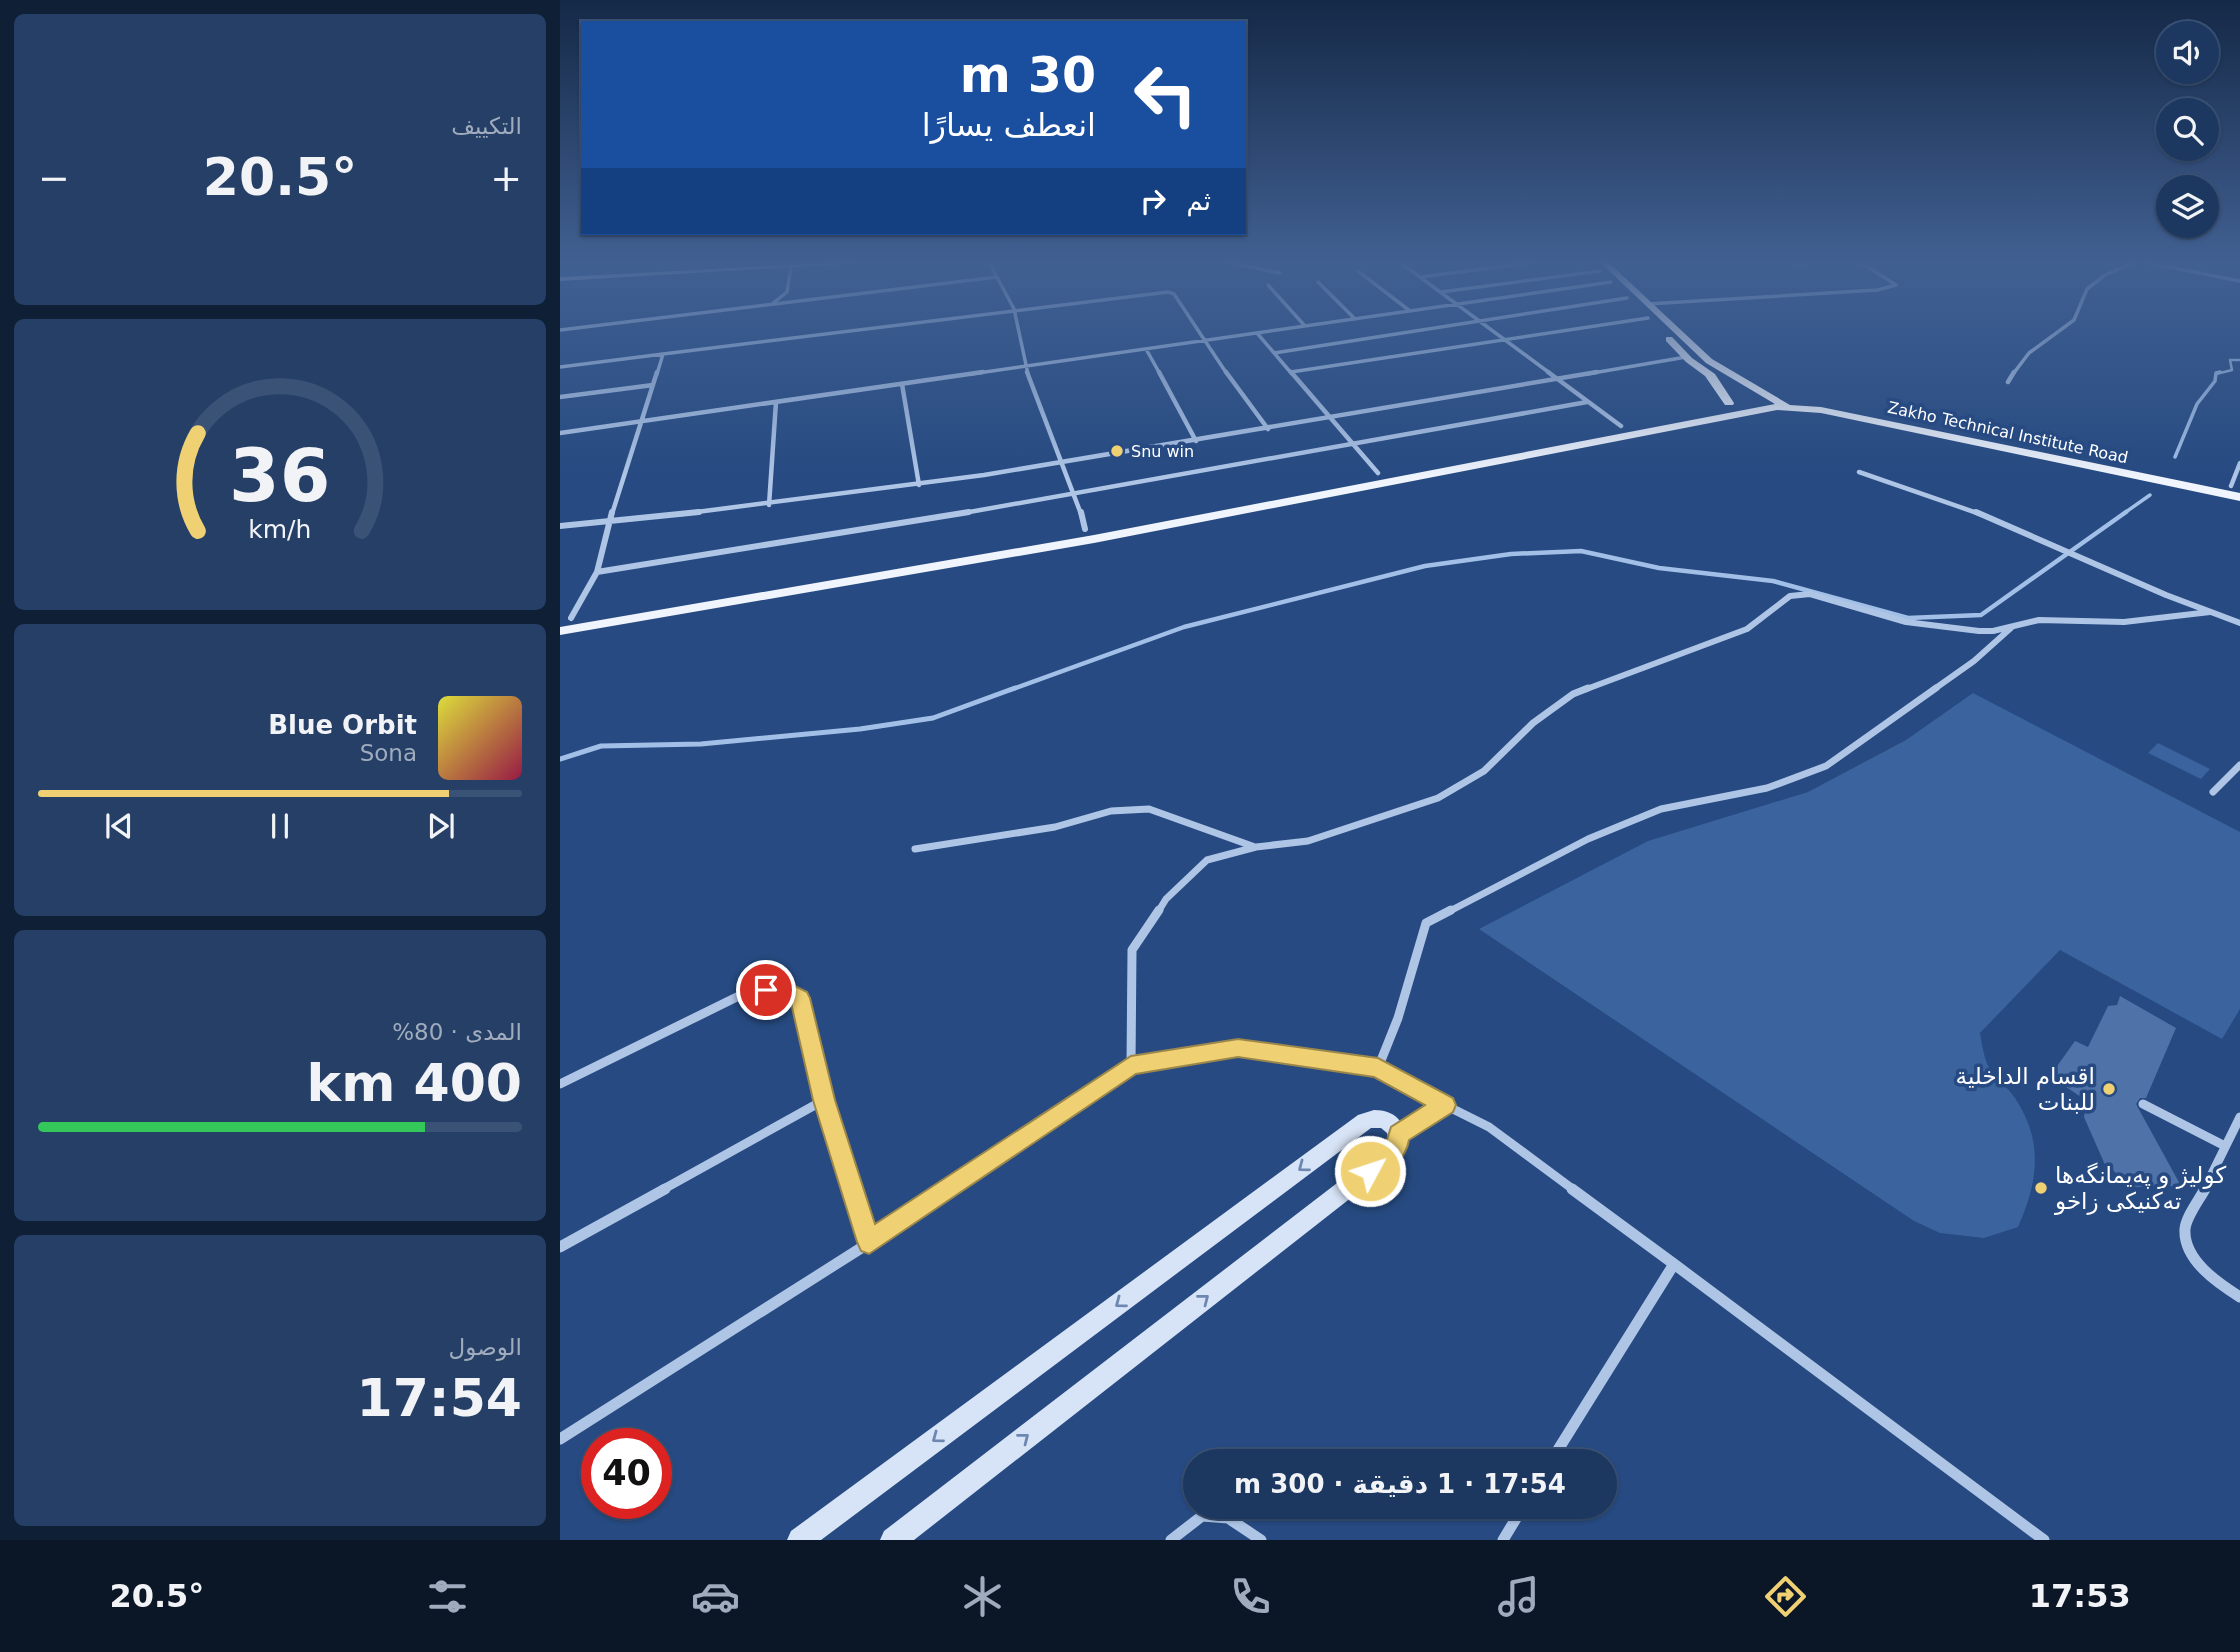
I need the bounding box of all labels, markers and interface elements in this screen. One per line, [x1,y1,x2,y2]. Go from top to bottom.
map controls [2156,21,2219,238]
button: sound [2156,21,2219,84]
text: 30 m [960,47,1096,104]
icon: left [1120,49,1211,140]
button: search [2156,98,2219,161]
text: انعطف يسارًا [922,106,1096,144]
text: التكييف [451,113,522,139]
text: 20.5° [203,147,357,207]
text: − [38,156,70,200]
text: + [490,156,522,200]
button: layers [2156,175,2219,238]
icon: right [1134,182,1172,220]
text: ثم [1186,186,1211,216]
street label: Zakho Technical Institute Road [1886,398,2130,467]
text: 36 [229,433,331,518]
place label: Snu win [1131,442,1194,461]
marker: Snu win [1109,443,1125,459]
text: km/h [248,515,312,544]
text: Blue Orbit [268,710,417,740]
text: Sona [360,740,417,766]
icon: previous [100,807,138,845]
icon: pause [261,807,299,845]
icon: next [422,807,460,845]
pin [736,960,796,1020]
icon: arrive [747,971,785,1009]
text: المدى · 80% [392,1019,522,1045]
text: 400 km [307,1053,522,1113]
place label: اقسام الداخلیة للبنات [1956,1063,2095,1115]
marker: اقسام الداخلیة للبنات [2101,1081,2117,1097]
position arrow [1333,1134,1407,1208]
one-way arrow [1298,1159,1311,1171]
place label: كوليژ و په‌يمانگه‌ها ته‌كنيكى زاخو [2054,1162,2226,1215]
marker: كوليژ و په‌يمانگه‌ها ته‌كنيكى زاخو [2033,1180,2049,1196]
one-way arrow [1115,1294,1128,1307]
one-way arrow [1196,1294,1209,1307]
text: الوصول [449,1334,522,1360]
text: 17:54 [356,1368,522,1428]
speed limit sign: 40 [581,1428,672,1519]
one-way arrow [933,1430,945,1443]
one-way arrow [1017,1434,1029,1447]
text: 17:54 · 1 دقيقة · 300 m [1234,1469,1566,1499]
icon: filters [423,1572,472,1621]
icon: car [691,1572,740,1621]
icon: climate [958,1572,1007,1621]
icon: phone [1226,1572,1275,1621]
icon: music [1494,1572,1543,1621]
icon: directions [1761,1572,1810,1621]
text: 20.5° [109,1577,204,1615]
text: 17:53 [2029,1577,2131,1615]

